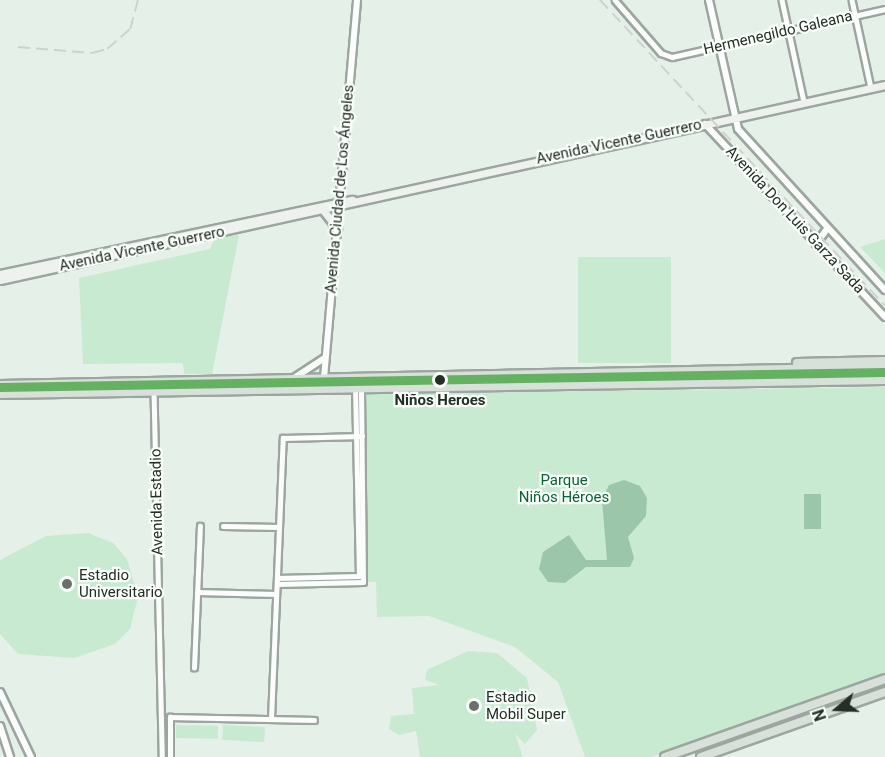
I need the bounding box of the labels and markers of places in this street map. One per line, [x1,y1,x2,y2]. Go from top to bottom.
marker: Niños Heroes [430,370,450,390]
place label: Niños Heroes [394,392,486,410]
place label: Estadio Universitario [79,566,163,601]
marker: Estadio Universitario [60,577,74,591]
place label: Estadio Mobil Super [486,688,566,723]
marker: Estadio Mobil Super [467,699,481,713]

